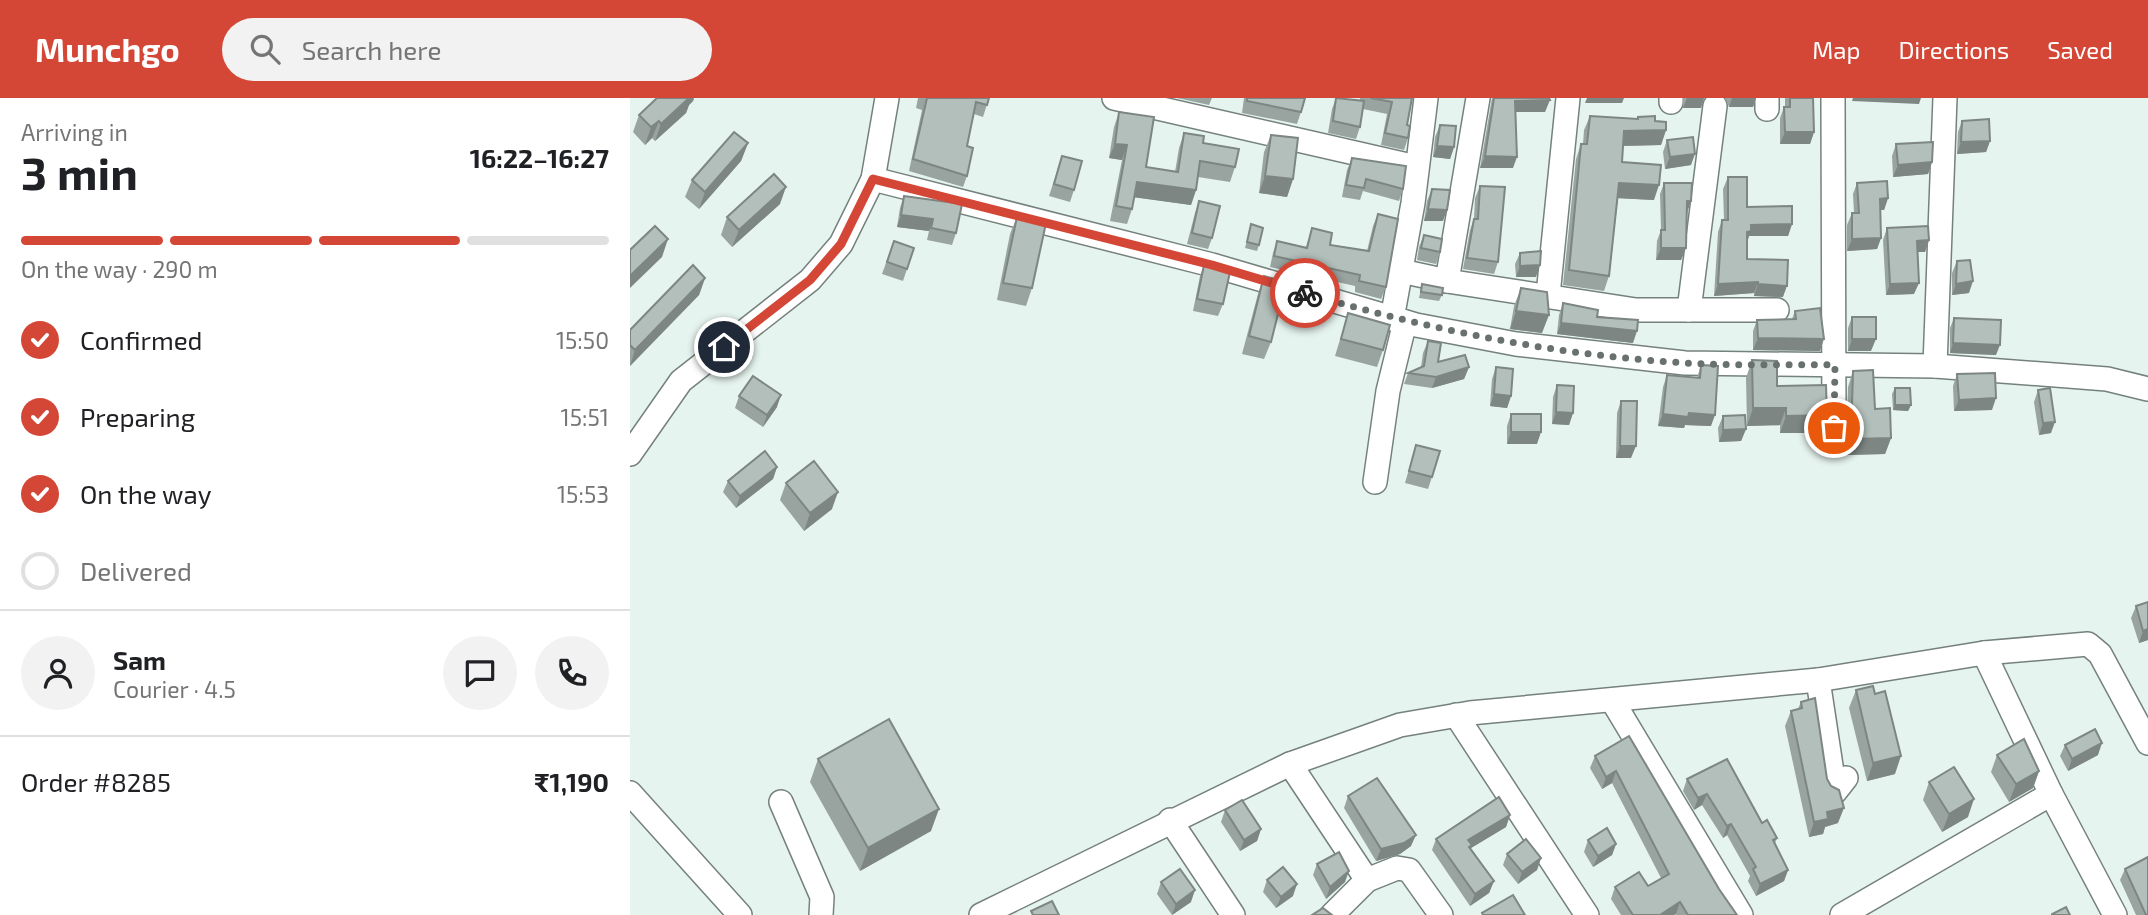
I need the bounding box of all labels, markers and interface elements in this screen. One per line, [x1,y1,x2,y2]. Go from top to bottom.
search box [222,18,712,81]
text: Munchgo [35,29,180,69]
icon: search [246,30,284,68]
text: Search here [302,34,441,65]
text: Map [1812,35,1860,64]
text: Directions [1898,35,2009,64]
text: Saved [2047,35,2113,64]
text: Arriving in [21,118,128,146]
text: 16:22–16:27 [470,142,609,173]
text: 3 min [21,144,138,199]
text: On the way · 290 m [21,255,218,283]
courier [1270,258,1340,328]
icon: bike [1286,274,1324,312]
pin [694,317,754,377]
icon: check [21,321,59,359]
text: Confirmed [80,324,203,355]
text: 15:50 [556,326,609,354]
icon: home [705,328,743,366]
icon: check [21,398,59,436]
pin [1804,398,1864,458]
text: Preparing [80,401,195,432]
text: 15:51 [561,403,609,431]
icon: bag [1815,409,1853,447]
icon: check [21,475,59,513]
text: On the way [80,478,211,509]
text: 15:53 [557,480,609,508]
text: Delivered [80,555,192,586]
button: person [21,636,95,710]
button: chat [443,636,517,710]
button: phone [535,636,609,710]
text: Sam [113,644,166,675]
text: Courier · 4.5 [113,675,236,703]
text: Order #8285 [21,766,171,797]
text: ₹1,190 [534,766,609,797]

